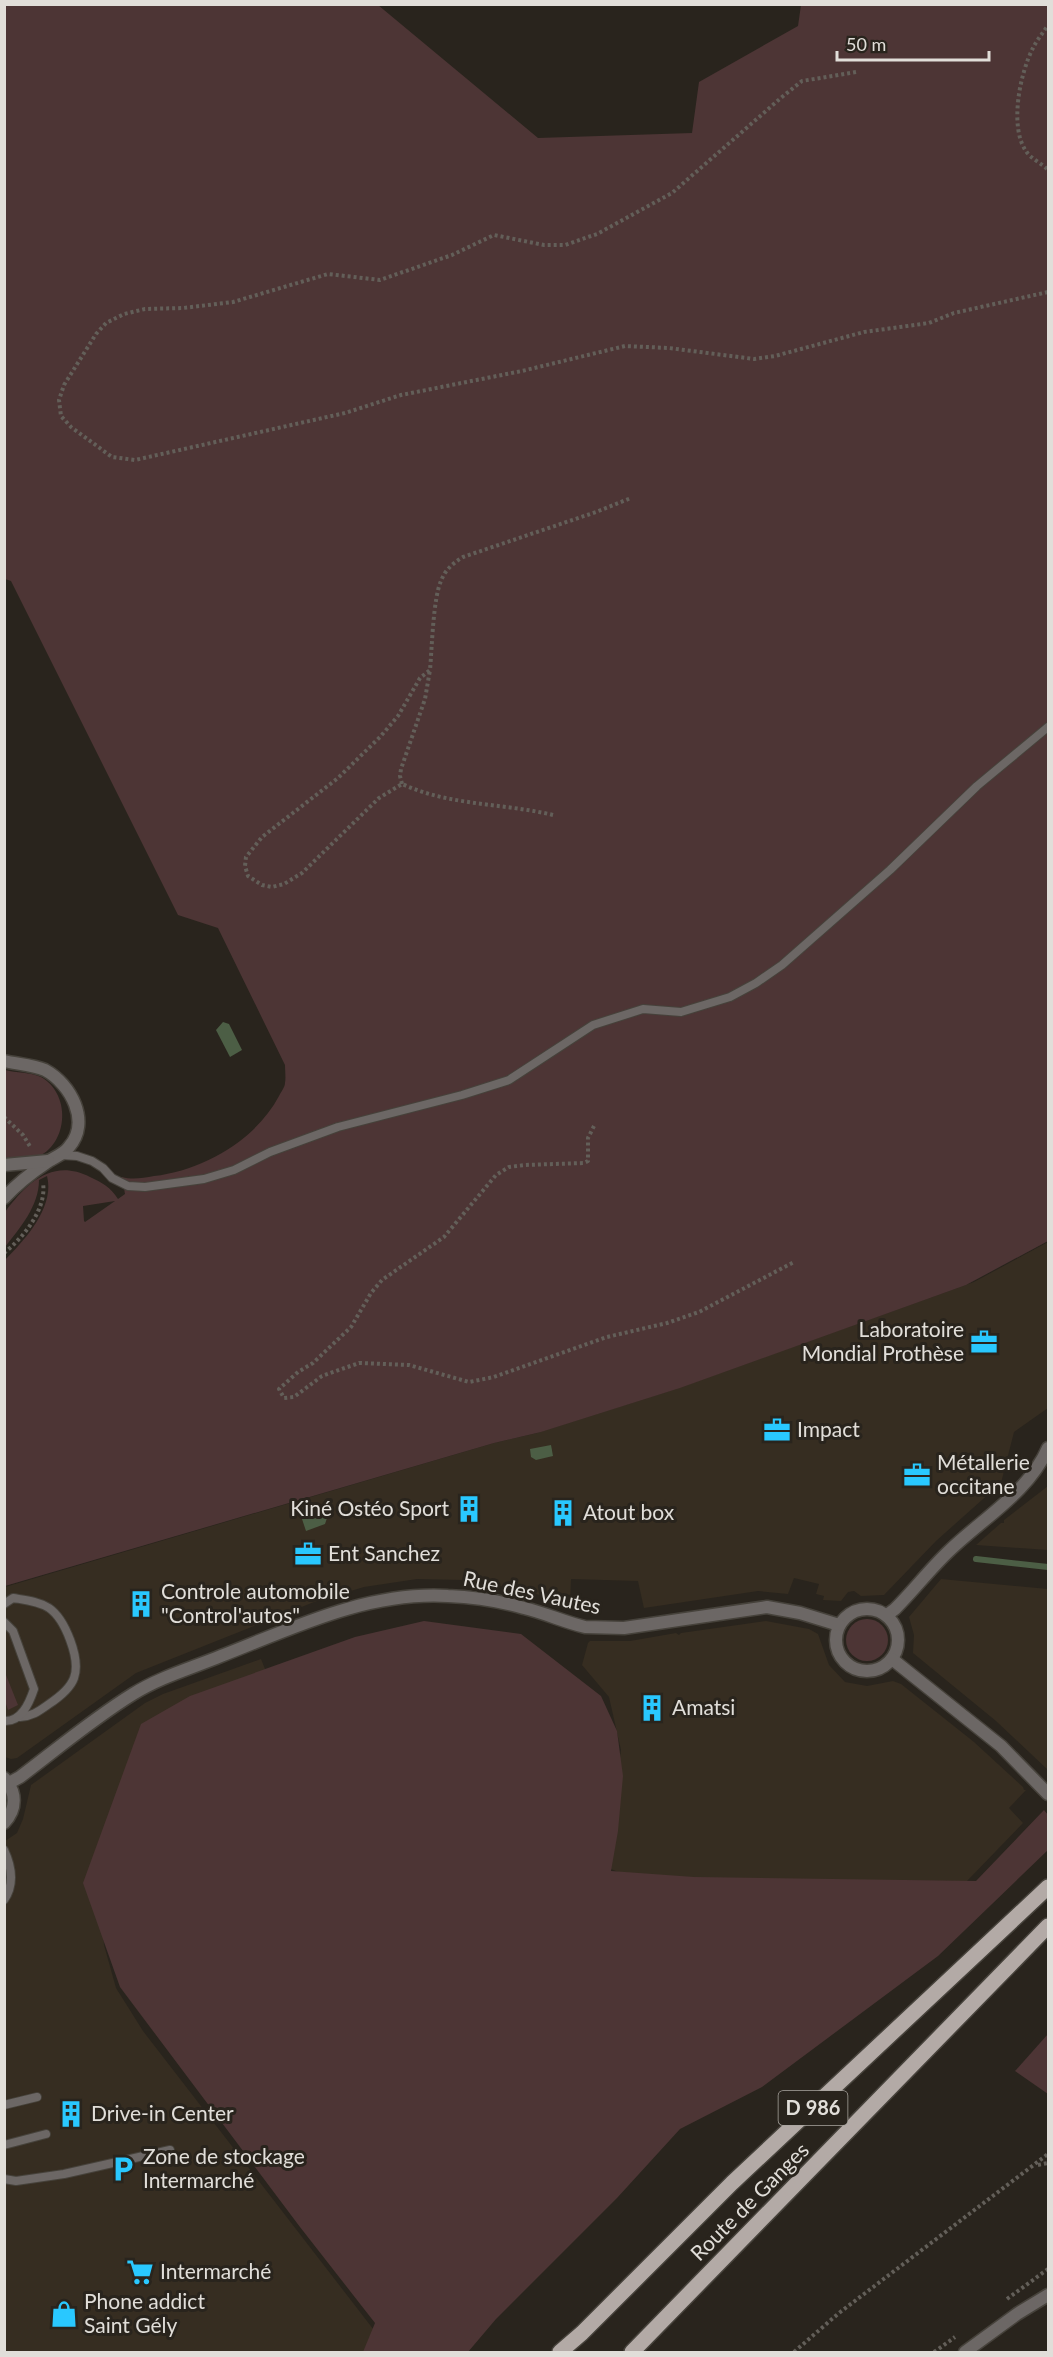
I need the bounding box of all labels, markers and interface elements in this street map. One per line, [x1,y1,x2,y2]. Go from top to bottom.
scale bar [837,24,988,62]
text: 50 m [846,33,886,55]
place label: Laboratoire Mondial Prothèse [802,1316,964,1365]
office icon: Laboratoire Mondial Prothèse [969,1327,999,1357]
office icon: Impact [762,1415,792,1445]
place label: Impact [797,1416,860,1441]
place label: Métallerie occitane [937,1449,1030,1498]
office icon: Métallerie occitane [902,1460,932,1490]
building icon: Kiné Ostéo Sport [454,1494,484,1524]
place label: Kiné Ostéo Sport [290,1495,449,1520]
building icon: Atout box [548,1498,578,1528]
place label: Atout box [583,1499,675,1524]
office icon: Ent Sanchez [293,1539,323,1569]
place label: Ent Sanchez [328,1540,440,1565]
street label: Rue des Vautes [461,1565,603,1618]
place label: Controle automobile "Control'autos" [161,1578,350,1627]
building icon: Controle automobile "Control'autos" [126,1589,156,1619]
building icon: Amatsi [637,1693,667,1723]
place label: Amatsi [672,1694,735,1719]
road number: D 986 [778,2091,848,2125]
building icon: Drive-in Center [56,2099,86,2129]
place label: Drive-in Center [91,2100,234,2125]
street label: Route de Ganges [685,2137,813,2265]
place label: Zone de stockage Intermarché [143,2143,305,2192]
parking icon: Zone de stockage Intermarché [108,2154,138,2184]
supermarket icon: Intermarché [125,2257,155,2287]
place label: Intermarché [160,2258,271,2283]
place label: Phone addict Saint Gély [84,2288,205,2337]
shop icon: Phone addict Saint Gély [49,2299,79,2329]

